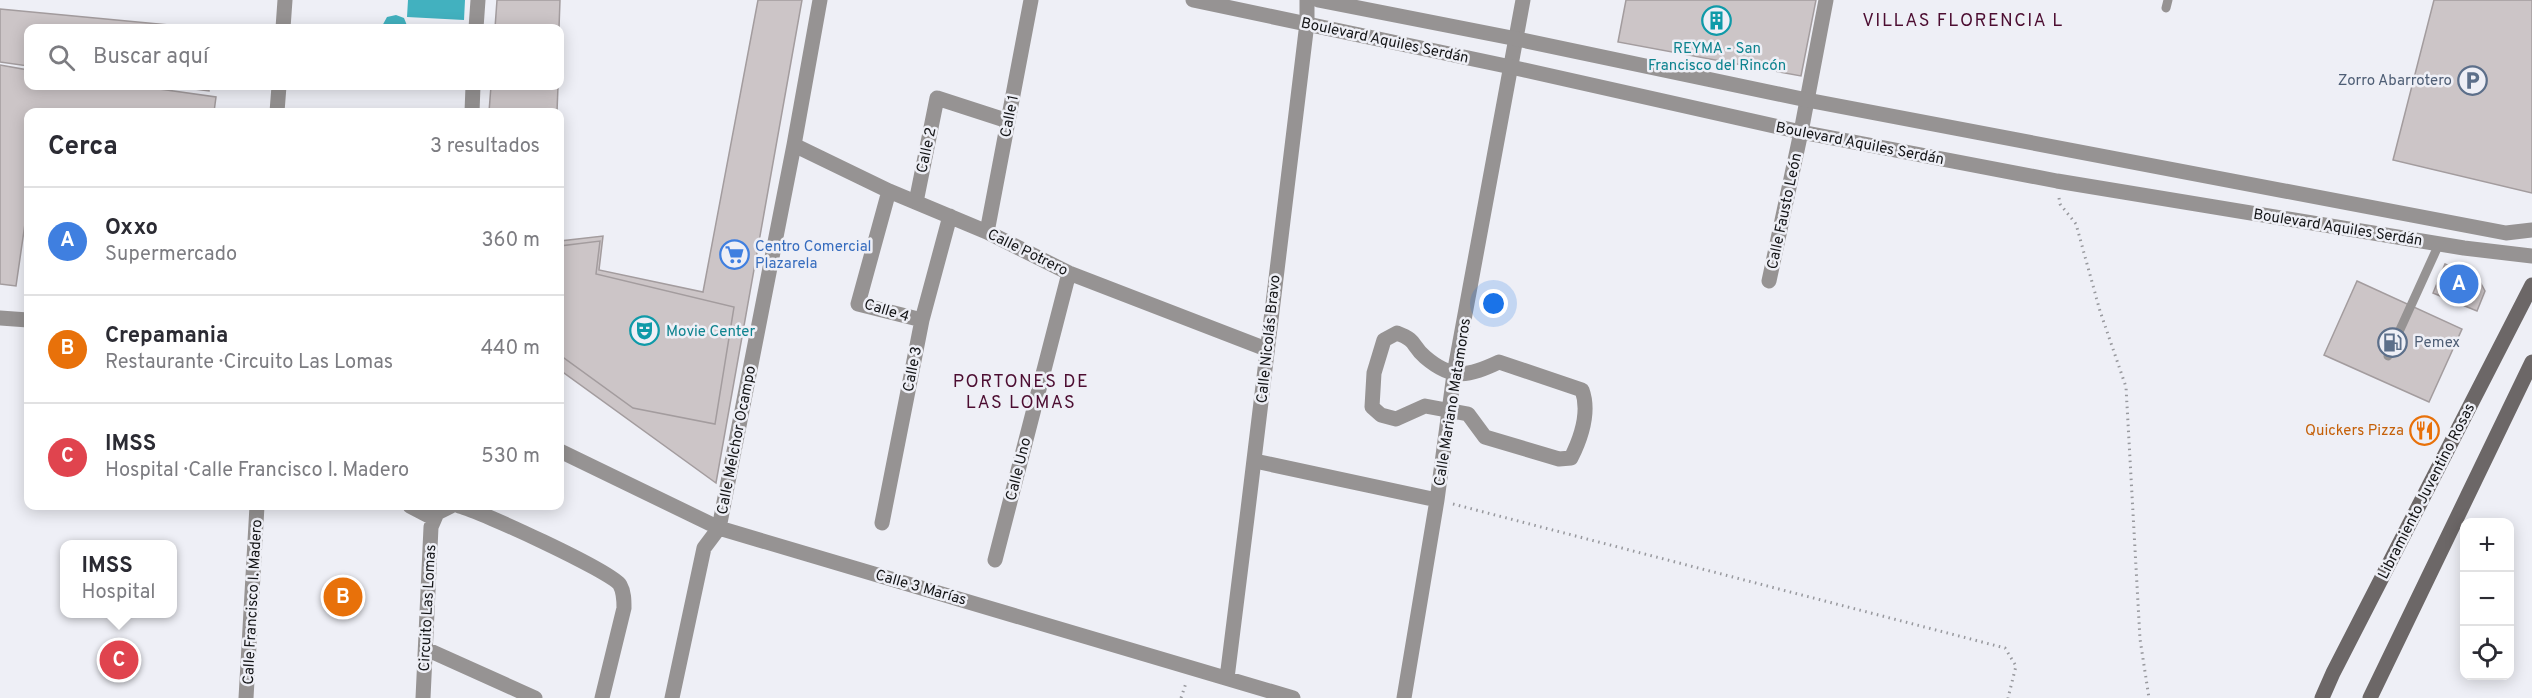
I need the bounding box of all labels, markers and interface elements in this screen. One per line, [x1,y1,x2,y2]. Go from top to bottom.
building icon: REYMA - San Francisco del Rincón [1701,5,1733,37]
district label: VILLAS FLORENCIA L [1862,10,2064,33]
street label: Boulevard Aquiles Serdán [1299,14,1470,69]
search box [24,24,564,90]
place label: REYMA - San Francisco del Rincón [1648,40,1786,76]
icon: search [45,41,78,74]
text: Buscar aquí [93,44,209,71]
parking icon: Zorro Abarrotero [2457,64,2489,96]
place label: Zorro Abarrotero [2338,72,2452,91]
street label: Calle 1 [997,94,1024,139]
street label: Boulevard Aquiles Serdán [1774,119,1945,170]
street label: Calle 2 [913,126,942,175]
text: Cerca [48,131,118,164]
text: 3 resultados [430,134,540,160]
street label: Calle Fausto León [1764,151,1807,271]
street label: Boulevard Aquiles Serdán [2252,206,2424,251]
text: Oxxo [105,215,158,242]
street label: Calle Potrero [984,226,1071,281]
text: A [60,228,75,254]
text: 360 m [482,228,540,254]
place label: Centro Comercial Plazarela [755,238,871,274]
supermarket icon: Centro Comercial Plazarela [718,239,750,271]
text: Supermercado [105,242,237,268]
pin: A [2440,262,2478,306]
street label: Calle Nicolás Bravo [1253,274,1286,404]
your location [1479,289,1508,318]
street label: Calle 4 [862,296,912,327]
theatre icon: Movie Center [629,315,661,347]
street label: Calle Mariano Matamoros [1431,317,1476,488]
text: Crepamania [105,323,228,350]
place label: Movie Center [666,323,755,342]
fuel station icon: Pemex [2377,326,2409,358]
place label: Pemex [2414,334,2460,353]
text: B [61,336,74,362]
text: 440 m [481,336,540,362]
street label: Calle 3 [900,345,927,394]
text: Restaurante · Circuito Las Lomas [105,350,393,376]
street label: Calle Melchor Ocampo [714,364,761,516]
district label: PORTONES DE LAS LOMAS [953,371,1089,415]
street label: Libramiento Juventino Rosas [2375,401,2480,583]
restaurant icon: Quickers Pizza [2409,414,2441,446]
place label: Quickers Pizza [2305,422,2404,441]
text: IMSS [105,431,156,458]
street label: Calle Uno [1002,436,1036,503]
text: C [61,444,74,470]
text: 530 m [481,444,540,470]
text: Hospital · Calle Francisco I. Madero [105,458,409,484]
map controls [2460,518,2514,680]
button: + [2460,518,2514,572]
street label: Calle Francisco I. Madero [240,519,267,685]
popup [60,540,177,618]
street label: Circuito Las Lomas [416,544,441,672]
text: IMSS [82,553,133,580]
street label: Calle 3 Marías [873,566,968,611]
button: − [2460,572,2514,626]
pin: B [324,574,362,620]
text: Hospital [82,580,155,606]
button: locate [2460,626,2514,680]
pin: C [100,638,138,682]

